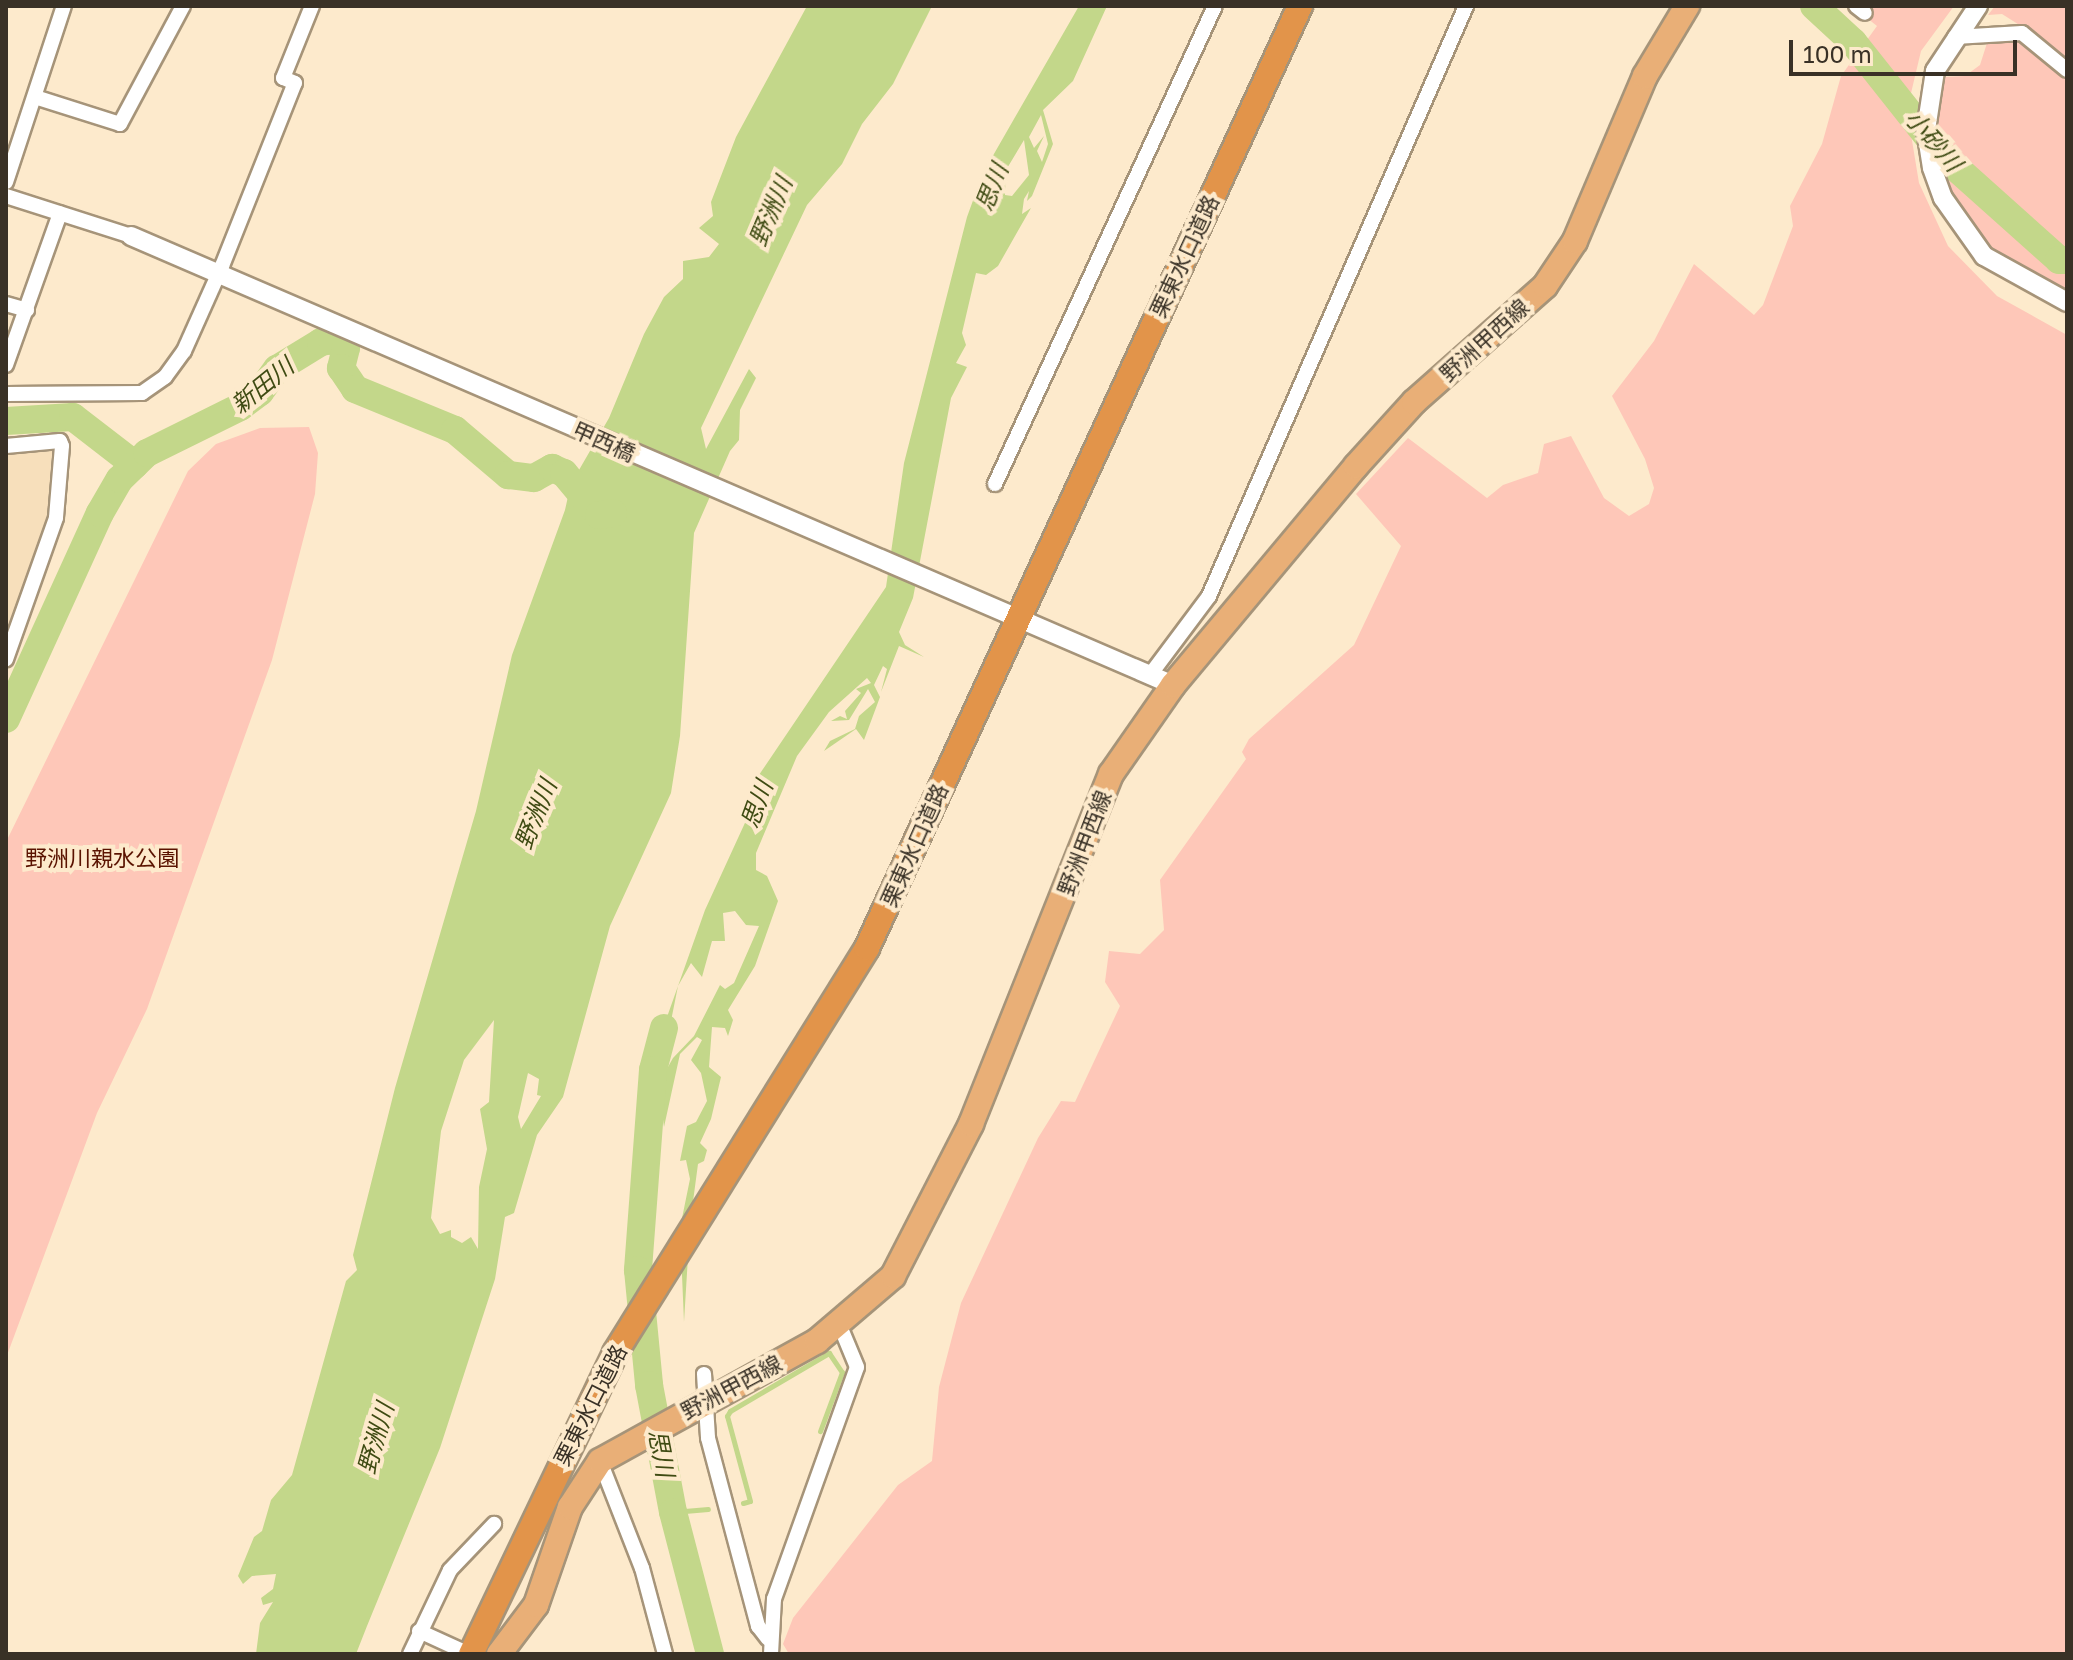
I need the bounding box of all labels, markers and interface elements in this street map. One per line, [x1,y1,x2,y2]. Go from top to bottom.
scale bar [1793,24,2021,74]
text: 100 m [1803,39,1872,68]
water label: 小砂川 [1900,103,1968,177]
water label: 思川 [969,159,1013,215]
water label: 野洲川 [743,172,797,250]
street label: 栗東水口道路 [1144,191,1224,321]
street label: 野洲甲西線 [1434,293,1534,387]
water label: 新田川 [225,351,299,419]
street label: 甲西橋 [568,416,640,466]
water label: 野洲川 [508,775,562,853]
water label: 思川 [734,777,778,831]
street label: 栗東水口道路 [875,779,953,911]
street label: 野洲甲西線 [1052,787,1116,899]
park label: 野洲川親水公園 [25,845,179,871]
street label: 栗東水口道路 [548,1340,632,1470]
street label: 野洲甲西線 [676,1350,786,1424]
water label: 野洲川 [351,1399,399,1477]
water label: 思川 [643,1427,681,1479]

